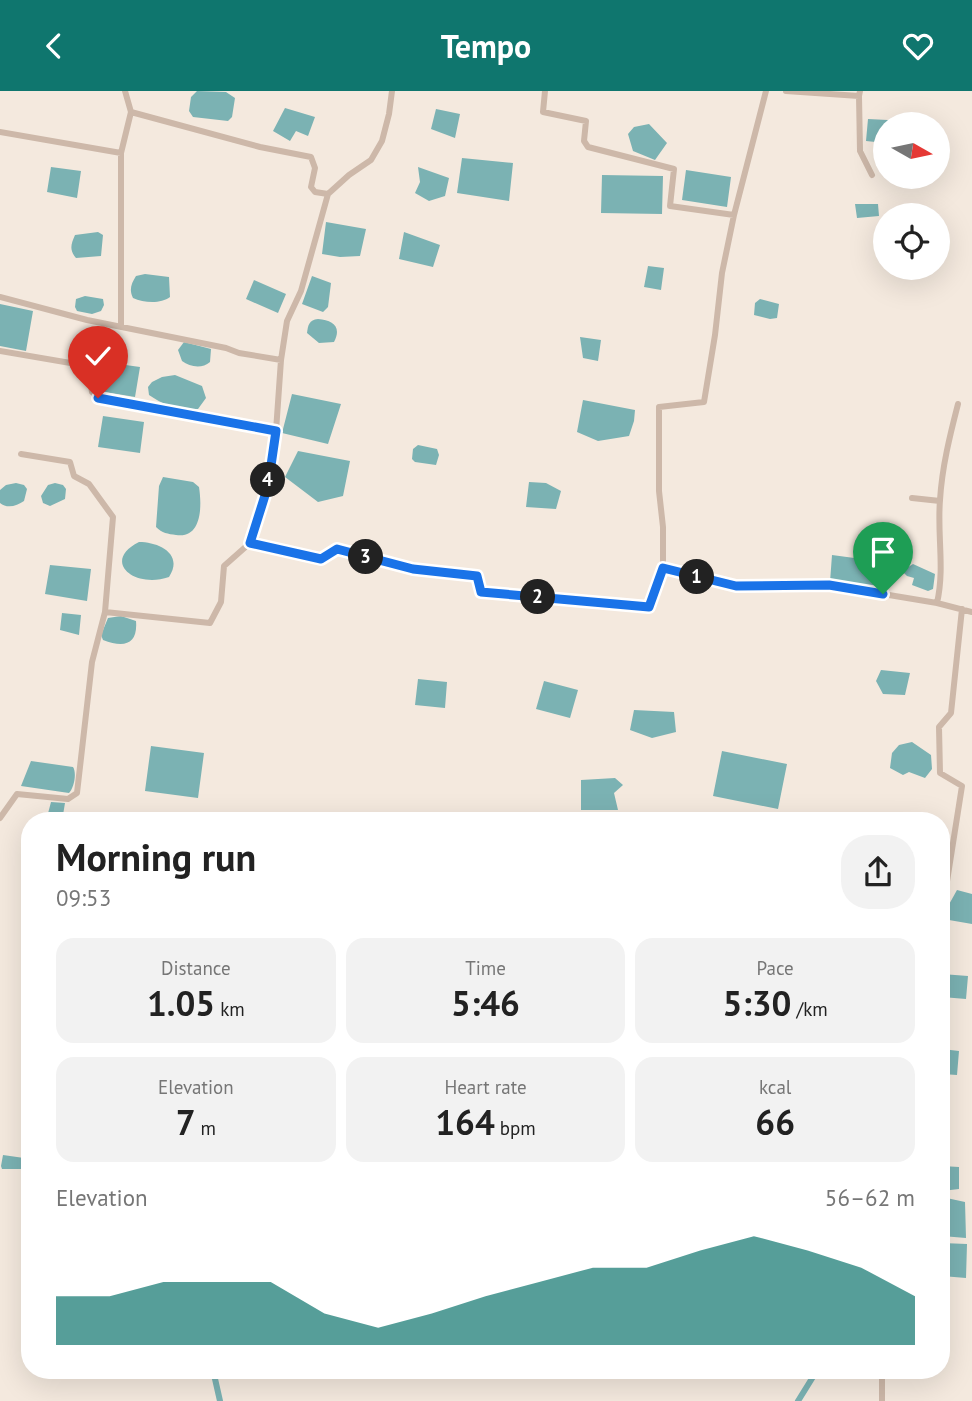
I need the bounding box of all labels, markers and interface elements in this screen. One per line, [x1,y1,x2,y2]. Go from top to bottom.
text: Tempo [441,25,531,67]
icon: back [35,27,73,65]
icon: heart [899,27,937,65]
north arrow [873,112,950,189]
map controls [873,112,950,280]
button: locate [873,203,950,280]
pin [68,326,128,398]
icon: check [79,337,117,375]
pin: 4 [250,463,286,497]
text: 4 [262,467,273,491]
pin [853,522,913,594]
icon: arrive [864,533,902,571]
pin: 3 [348,539,384,575]
text: 3 [360,544,371,568]
pin: 1 [680,559,714,595]
text: 1 [691,564,702,588]
pin: 2 [520,580,556,615]
text: 2 [532,584,543,608]
text: Morning run [56,832,256,881]
button: share [841,835,915,909]
text: 09:53 [56,883,111,912]
text: Distance [161,956,231,980]
text: Time [465,956,506,980]
text: Pace [757,956,794,980]
text: 1.05 [147,980,215,1026]
text: 5:46 [451,980,520,1026]
text: 5:30 [723,980,791,1026]
text: km [215,997,245,1021]
text: /km [791,997,828,1021]
text: Elevation [158,1075,234,1099]
text: Heart rate [444,1075,527,1099]
text: kcal [759,1075,791,1099]
text: 7 [176,1099,196,1145]
text: 164 [435,1099,495,1145]
text: 66 [755,1099,795,1145]
text: m [196,1116,216,1140]
text: bpm [495,1116,536,1140]
text: Elevation [56,1183,148,1212]
text: 56–62 m [825,1183,915,1212]

